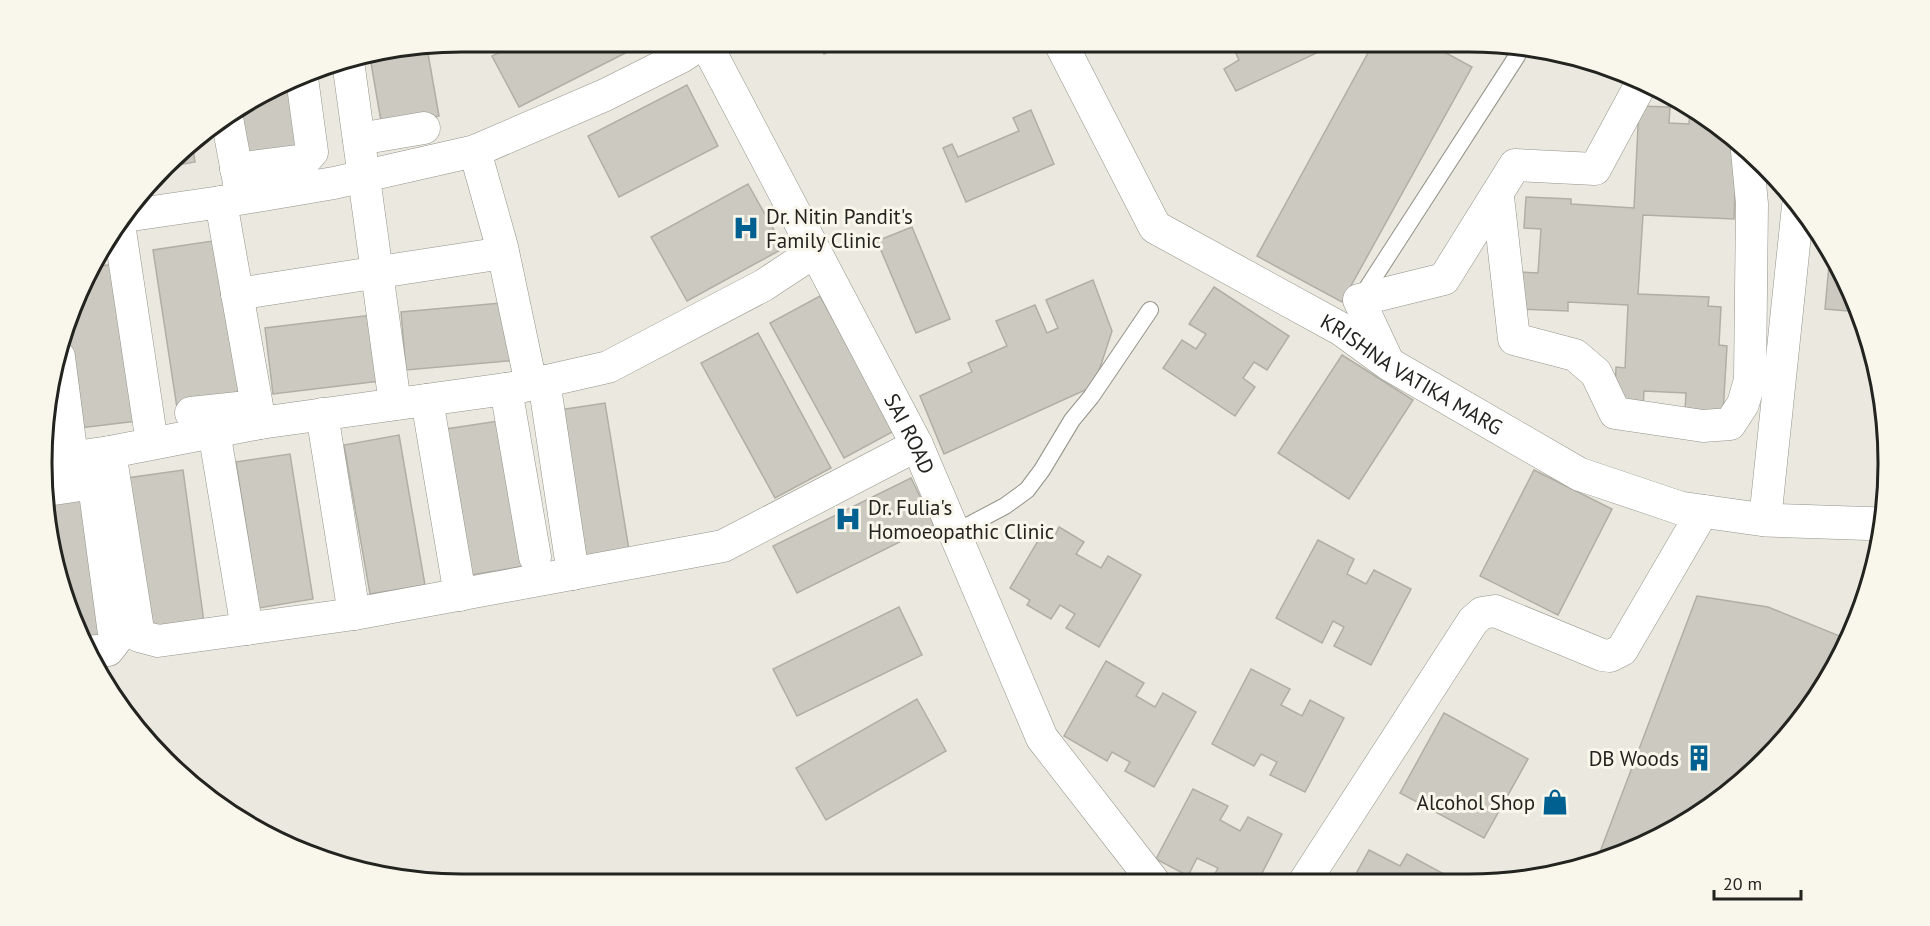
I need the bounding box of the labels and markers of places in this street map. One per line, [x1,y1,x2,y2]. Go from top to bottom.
place label: Dr. Nitin Pandit's Family Clinic [766,203,913,254]
hospital icon: Dr. Nitin Pandit's Family Clinic [731,213,761,243]
place label: Dr. Fulia's Homoeopathic Clinic [868,494,1054,545]
hospital icon: Dr. Fulia's Homoeopathic Clinic [833,504,863,534]
building icon: DB Woods [1684,743,1714,773]
place label: DB Woods [1589,745,1679,772]
shop icon: Alcohol Shop [1540,787,1570,817]
place label: Alcohol Shop [1417,789,1535,816]

